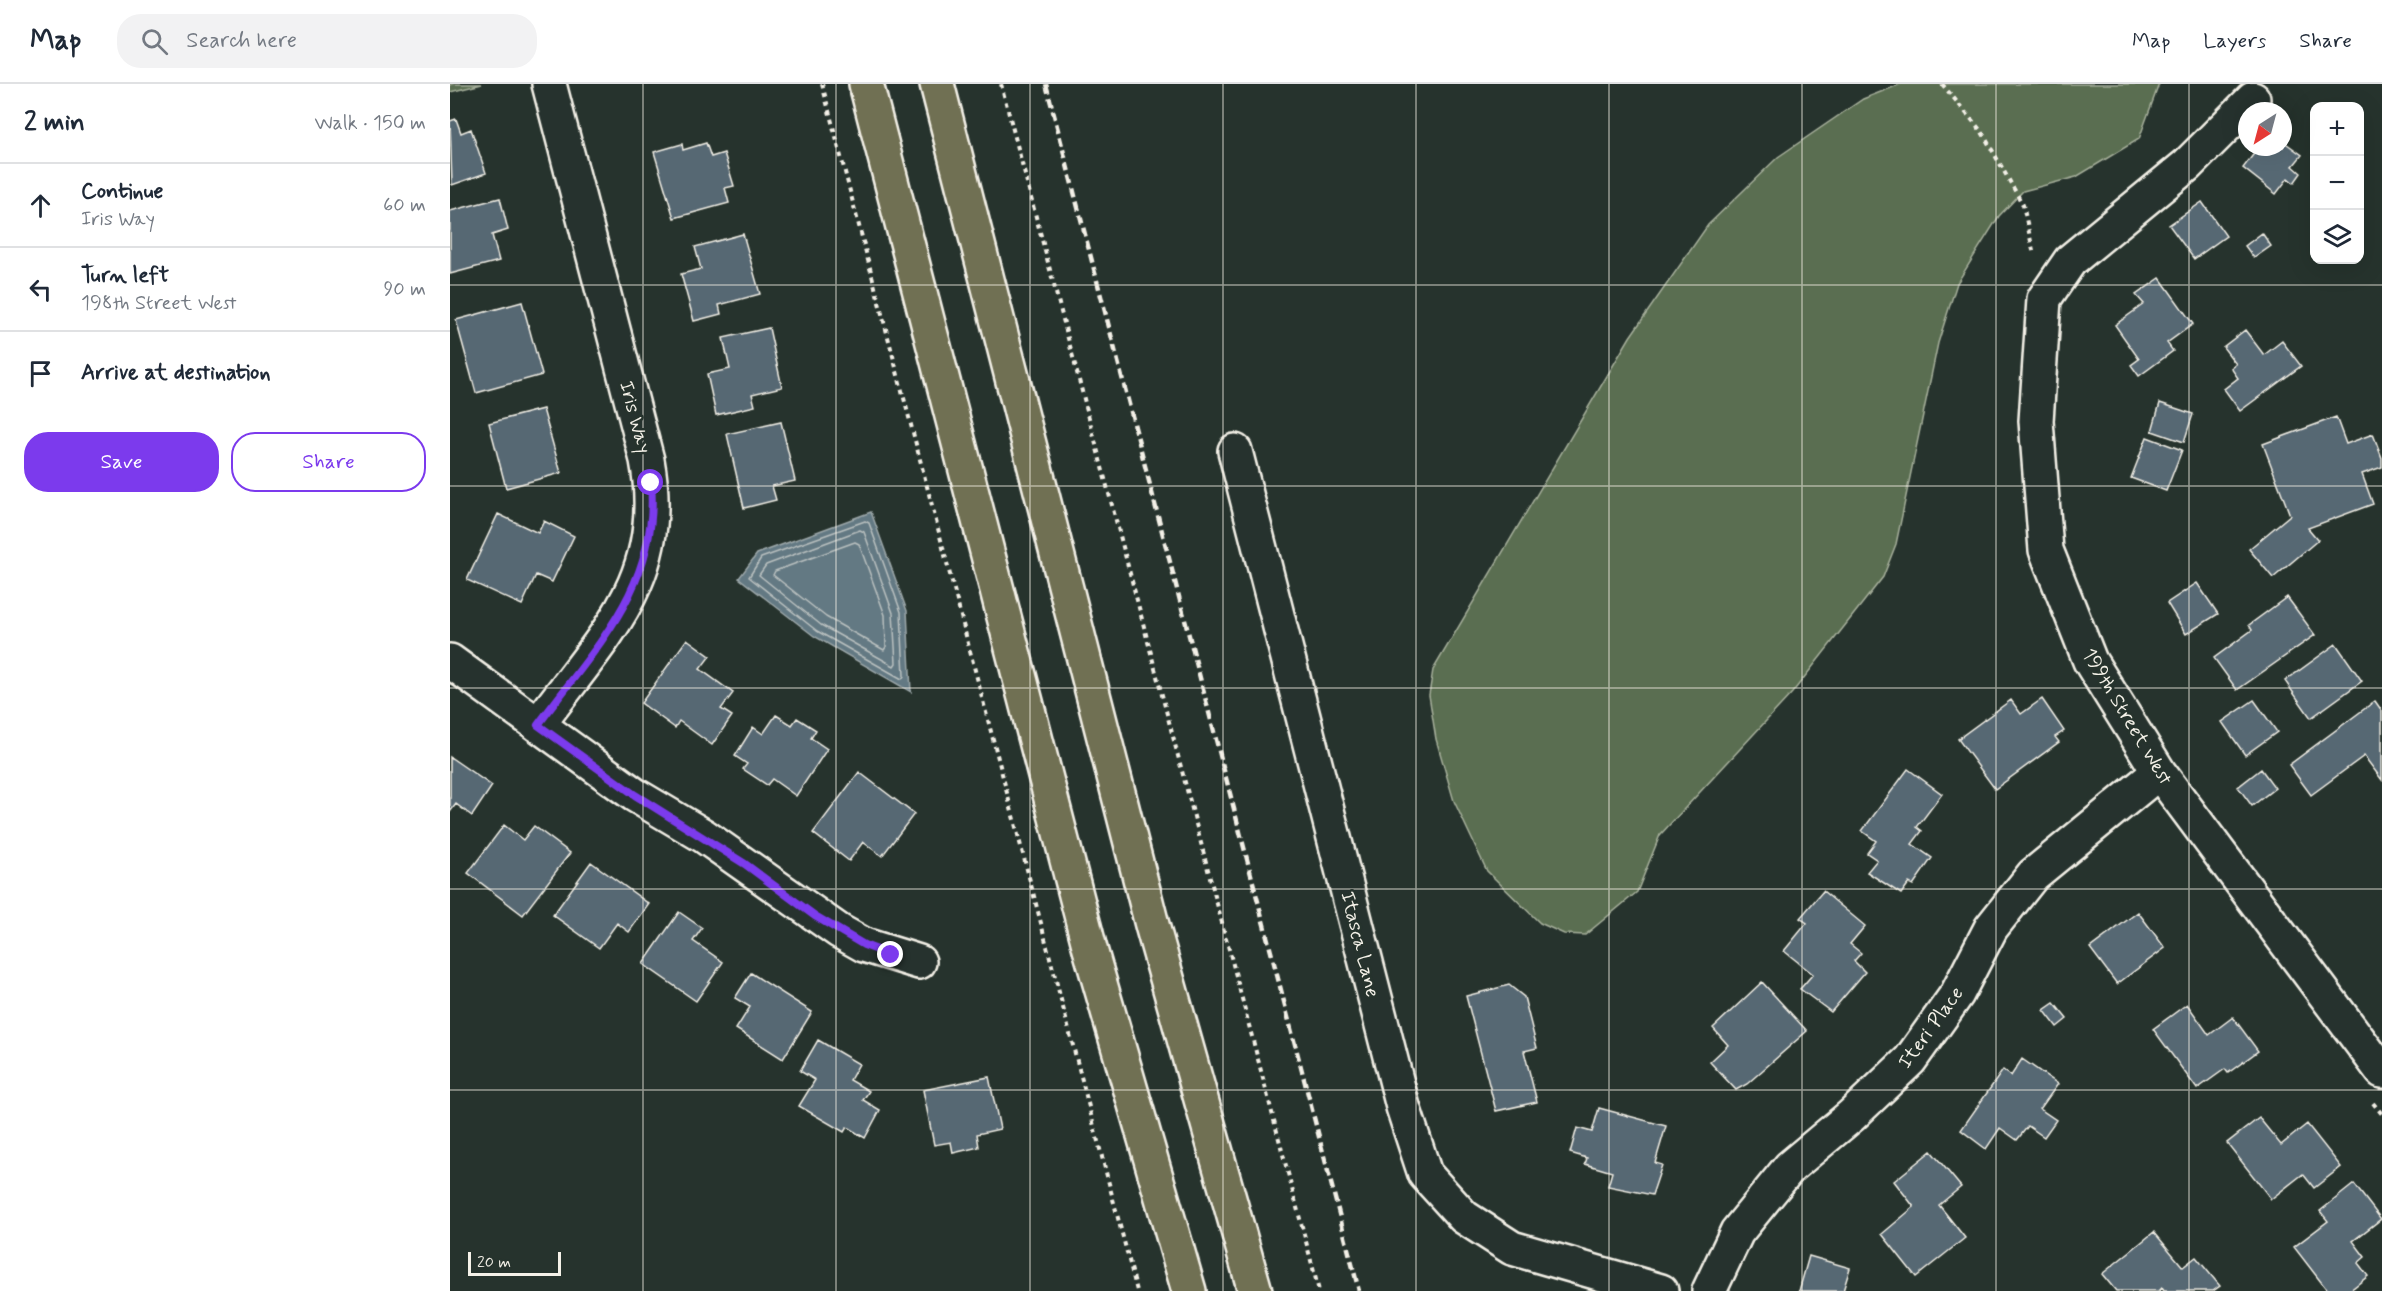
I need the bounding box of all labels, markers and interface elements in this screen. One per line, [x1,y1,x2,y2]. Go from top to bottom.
search box [117,14,537,68]
text: Map [30,23,81,60]
icon: search [138,25,171,58]
text: Search here [186,27,297,55]
text: Map [2132,27,2170,55]
text: Layers [2203,27,2266,55]
text: Share [2299,27,2352,55]
north arrow [2238,102,2292,156]
map controls [2310,102,2364,264]
button: + [2310,102,2364,156]
text: 2 min [24,106,85,140]
text: Walk · 150 m [314,110,426,137]
button: − [2310,156,2364,210]
text: Continue [81,178,163,206]
icon: ahead [24,189,57,222]
text: 60 m [383,192,426,219]
text: Iris Way [81,206,155,233]
button: layers [2310,210,2364,264]
text: Turn left [81,262,169,290]
icon: left [24,273,57,306]
text: 90 m [383,276,426,303]
text: 198th Street West [81,290,237,317]
icon: arrive [24,357,57,390]
text: Arrive at destination [81,359,271,387]
street label: Iris Way [612,378,657,457]
button: Save [24,432,219,492]
button: Share [231,432,426,492]
route start [637,469,663,495]
street label: 199th Street West [2075,643,2178,790]
street label: Itasca Lane [1333,889,1386,1000]
route end [877,941,903,967]
street label: Iteri Place [1892,981,1970,1074]
scale bar [468,1249,561,1276]
text: 20 m [477,1252,511,1273]

